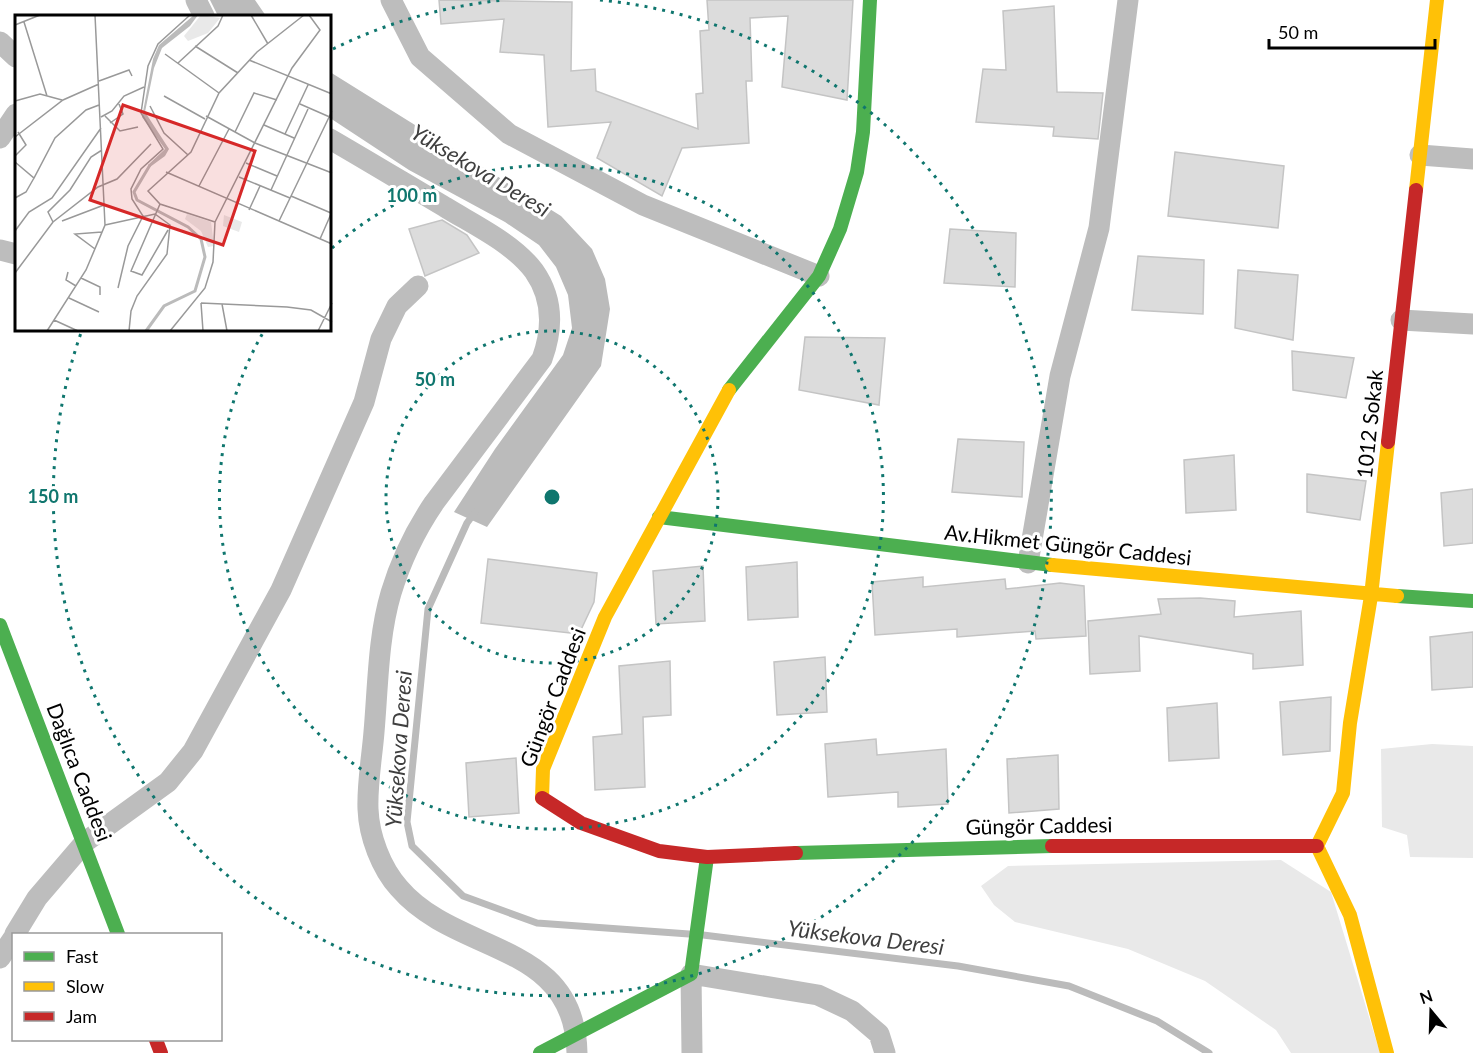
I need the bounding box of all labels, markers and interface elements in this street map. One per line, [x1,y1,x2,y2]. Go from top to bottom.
scale bar [1269,12,1436,50]
inset map [15,15,332,332]
text: 50 m [1278,21,1318,43]
water label: Yüksekova Deresi [407,118,555,222]
text: 100 m [387,184,437,206]
text: 50 m [415,368,455,390]
street label: 1012 Sokak [1351,368,1387,480]
text: 150 m [28,485,78,507]
centre of rings [542,487,562,507]
street label: Av.Hikmet Güngör Caddesi [943,519,1193,569]
street label: Güngör Caddesi [514,624,590,770]
water label: Yüksekova Deresi [379,669,417,829]
street label: Dağlıca Caddesi [42,699,118,845]
street label: Güngör Caddesi [965,811,1113,839]
water label: Yüksekova Deresi [786,914,946,960]
legend [12,933,222,1041]
text: Fast [66,945,99,967]
text: Slow [66,975,104,997]
north arrow [1401,981,1461,1041]
text: N [1417,985,1435,1007]
text: Jam [66,1005,97,1027]

